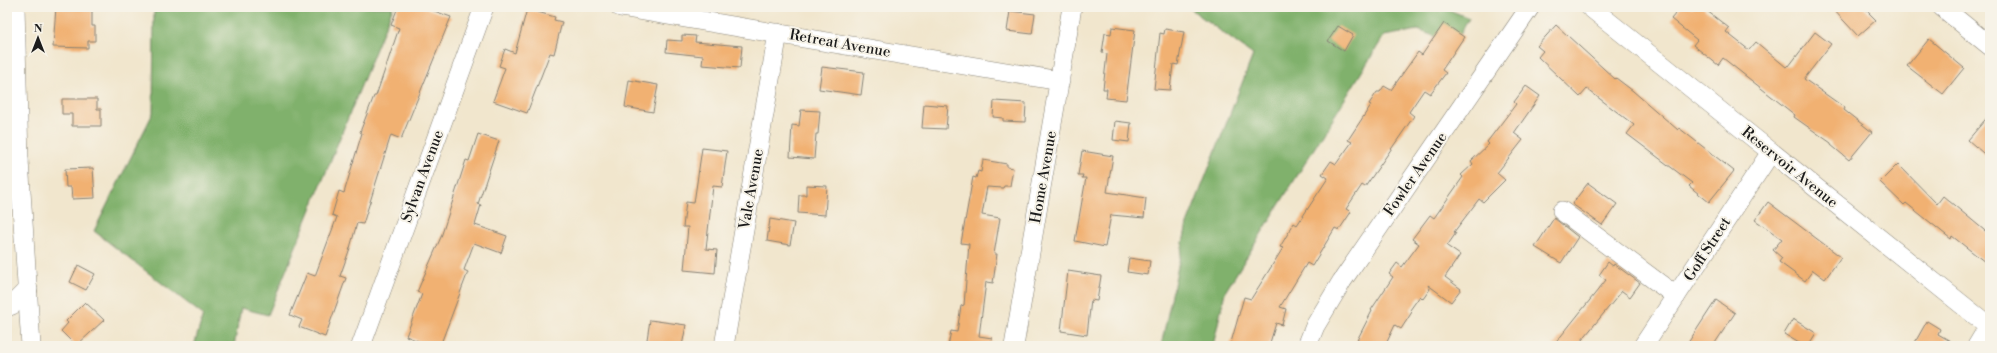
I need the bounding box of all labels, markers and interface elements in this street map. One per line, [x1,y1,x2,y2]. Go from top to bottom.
north arrow [18,18,58,58]
text: N [34,22,43,36]
street label: Retreat Avenue [788,25,892,62]
street label: Reservoir Avenue [1738,123,1842,212]
street label: Sylvan Avenue [397,127,448,225]
street label: Home Avenue [1026,129,1061,225]
street label: Fowler Avenue [1379,129,1451,220]
street label: Vale Avenue [735,147,768,232]
street label: Goff Street [1680,213,1736,285]

